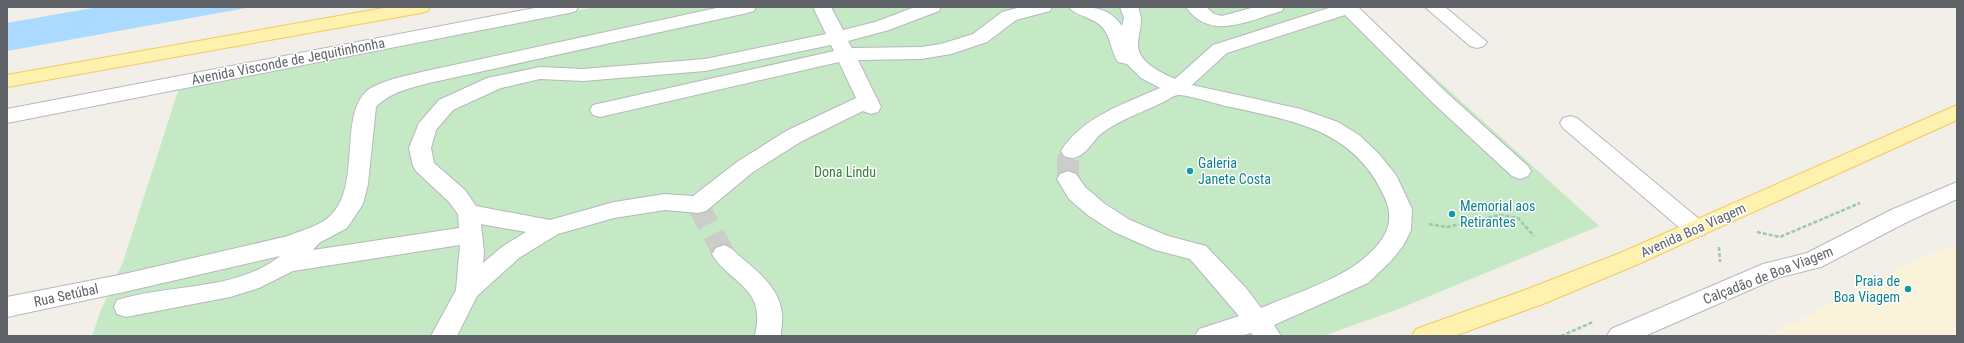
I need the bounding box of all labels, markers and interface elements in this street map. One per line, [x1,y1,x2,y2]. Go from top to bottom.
street label: Avenida Visconde de Jequitinhonha [190,34,386,88]
place label: Galeria Janete Costa [1198,155,1271,187]
park label: Dona Lindu [814,164,876,180]
marker: Galeria Janete Costa [1185,166,1195,176]
place label: Memorial aos Retirantes [1460,198,1535,230]
street label: Avenida Boa Viagem [1638,200,1748,260]
marker: Memorial aos Retirantes [1447,209,1457,219]
street label: Calçadão de Boa Viagem [1701,243,1835,307]
place label: Praia de Boa Viagem [1834,273,1900,305]
street label: Rua Setúbal [32,280,100,310]
marker: Praia de Boa Viagem [1903,284,1913,294]

